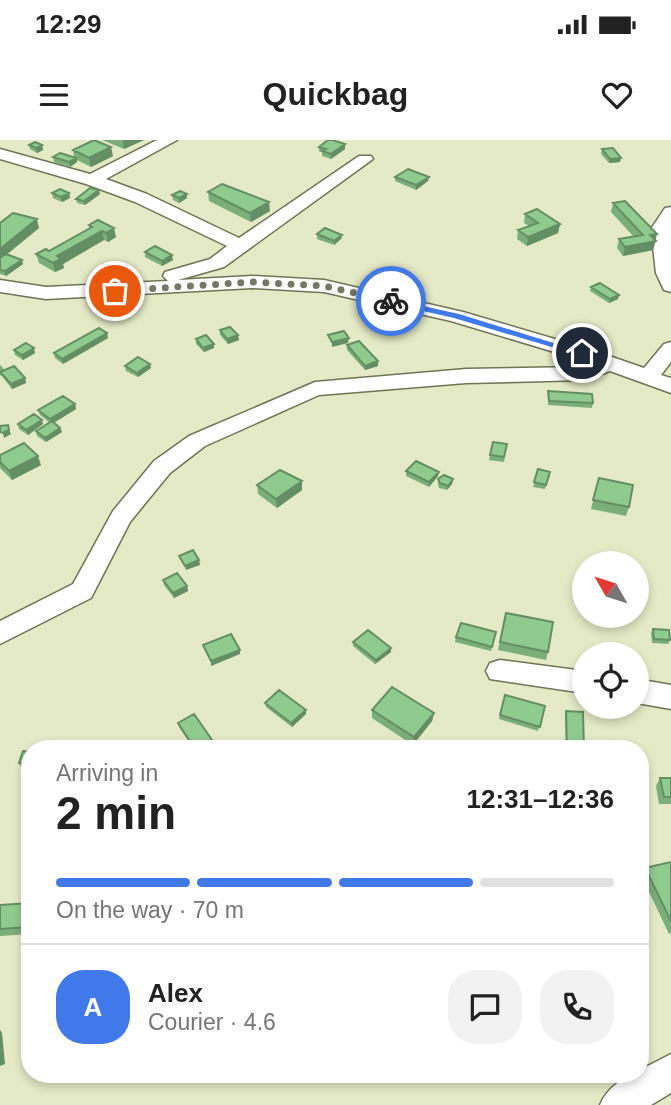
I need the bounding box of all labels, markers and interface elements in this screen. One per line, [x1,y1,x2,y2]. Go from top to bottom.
text: 12:29 [35,9,102,39]
icon: menu [35,76,73,114]
text: Quickbag [263,76,408,112]
icon: heart [598,76,636,114]
pin [85,261,145,321]
courier [356,266,426,336]
icon: bag [96,272,134,310]
icon: bike [372,282,410,320]
pin [552,323,612,383]
icon: home [563,334,601,372]
north arrow [572,551,649,628]
map controls [572,551,649,719]
button: locate [572,642,649,719]
text: Arriving in [56,760,158,786]
text: 12:31–12:36 [467,784,614,814]
text: 2 min [56,787,176,839]
text: On the way · 70 m [56,897,244,923]
button: chat [448,970,522,1044]
button: phone [540,970,614,1044]
text: Alex [148,978,203,1008]
text: A [84,992,102,1022]
text: Courier · 4.6 [148,1009,276,1035]

